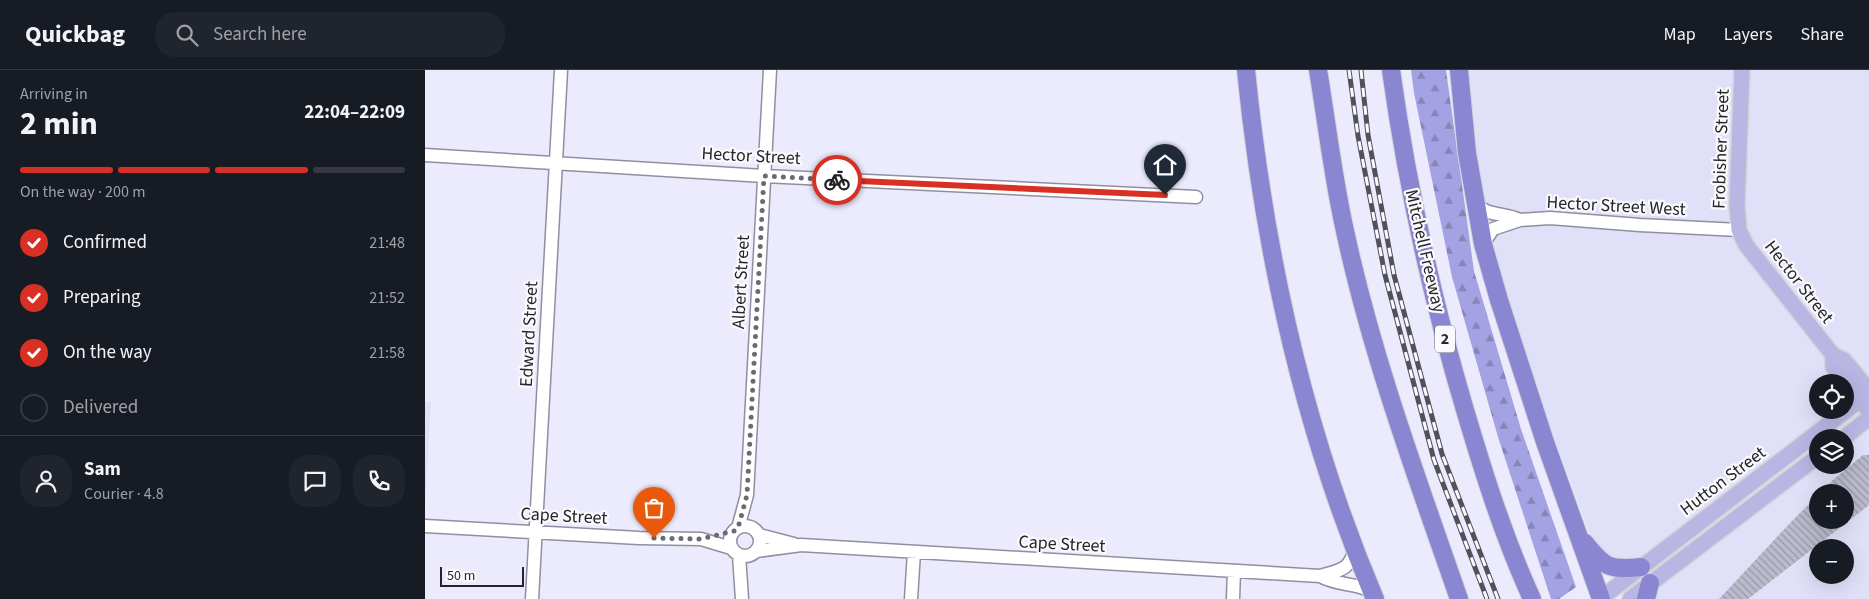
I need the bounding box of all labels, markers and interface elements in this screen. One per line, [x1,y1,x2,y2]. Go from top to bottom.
search box [155,12,505,57]
text: Quickbag [25,17,125,52]
icon: search [173,21,201,49]
text: Search here [213,21,307,48]
text: Map [1664,22,1696,47]
text: Layers [1724,22,1773,47]
text: Share [1801,22,1844,47]
text: Arriving in [20,83,88,105]
street label: Frobisher Street [1706,89,1736,209]
text: 22:04–22:09 [304,99,405,126]
text: 2 min [20,101,98,147]
street label: Hector Street [701,141,801,171]
pin [1144,144,1186,195]
icon: home [1151,151,1179,179]
courier [812,155,862,205]
icon: bike [823,166,851,194]
text: On the way · 200 m [20,181,145,203]
street label: Mitchell Freeway [1399,187,1451,316]
street label: Hector Street West [1546,190,1686,222]
icon: check [20,229,48,257]
text: Confirmed [63,229,147,256]
text: 21:48 [369,232,405,254]
street label: Albert Street [726,234,756,330]
street label: Hector Street [1759,235,1839,329]
street label: Edward Street [514,280,544,388]
icon: check [20,284,48,312]
text: Preparing [63,284,141,311]
text: 21:52 [369,287,405,309]
road number: 2 [1435,325,1455,352]
icon: check [20,339,48,367]
text: On the way [63,339,152,366]
text: 21:58 [369,342,405,364]
map controls [1809,374,1854,584]
button: locate [1809,374,1854,419]
text: Delivered [63,394,138,421]
button: layers [1809,429,1854,474]
street label: Hutton Street [1675,441,1771,521]
button: person [20,455,72,507]
button: chat [289,455,341,507]
button: phone [353,455,405,507]
text: Sam [84,456,121,483]
text: Courier · 4.8 [84,483,164,505]
button: + [1809,484,1854,529]
pin [633,487,675,538]
icon: bag [640,494,668,522]
street label: Cape Street [520,501,608,531]
street label: Cape Street [1018,529,1106,559]
button: − [1809,539,1854,584]
scale bar [440,564,524,587]
text: 50 m [447,566,475,586]

